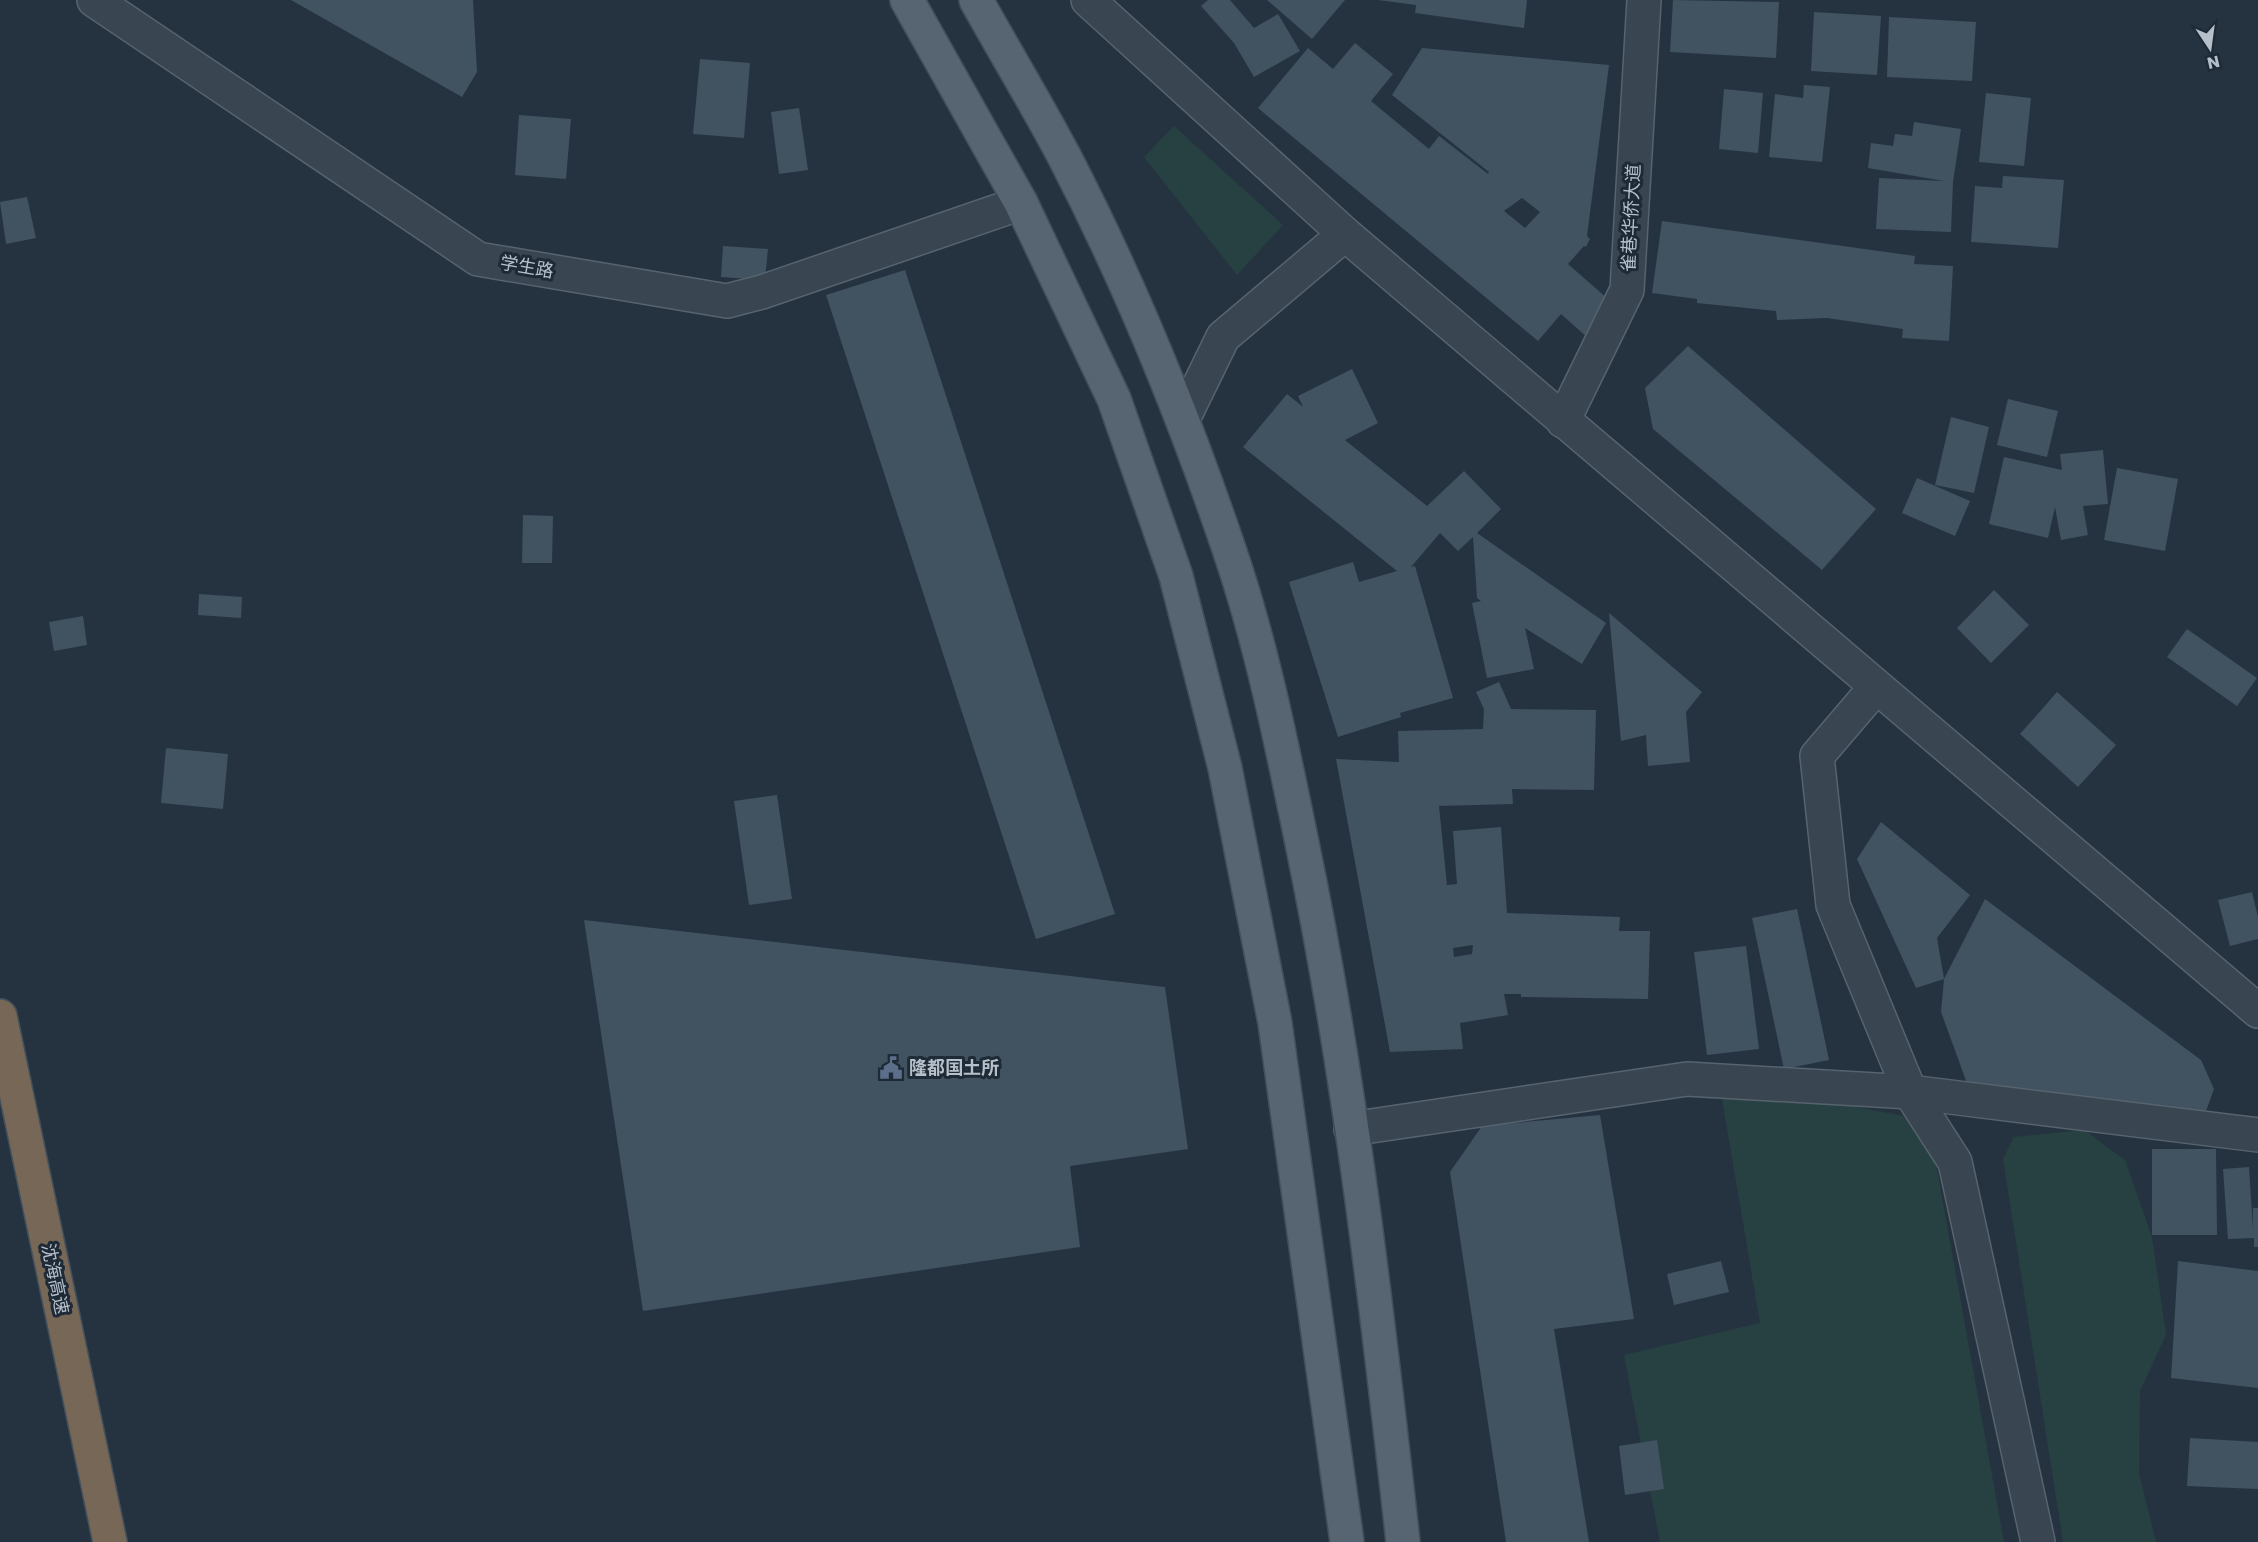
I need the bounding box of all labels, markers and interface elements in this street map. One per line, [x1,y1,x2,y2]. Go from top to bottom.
north arrow [2180,18,2240,78]
text: N [2205,50,2222,75]
street label: 雀巷华侨大道 [1615,163,1646,273]
street label: 学生路 [498,250,556,284]
public building icon: 隆都国土所 [878,1055,904,1081]
place label: 隆都国土所 [909,1055,999,1080]
street label: 沈海高速 [36,1241,75,1317]

